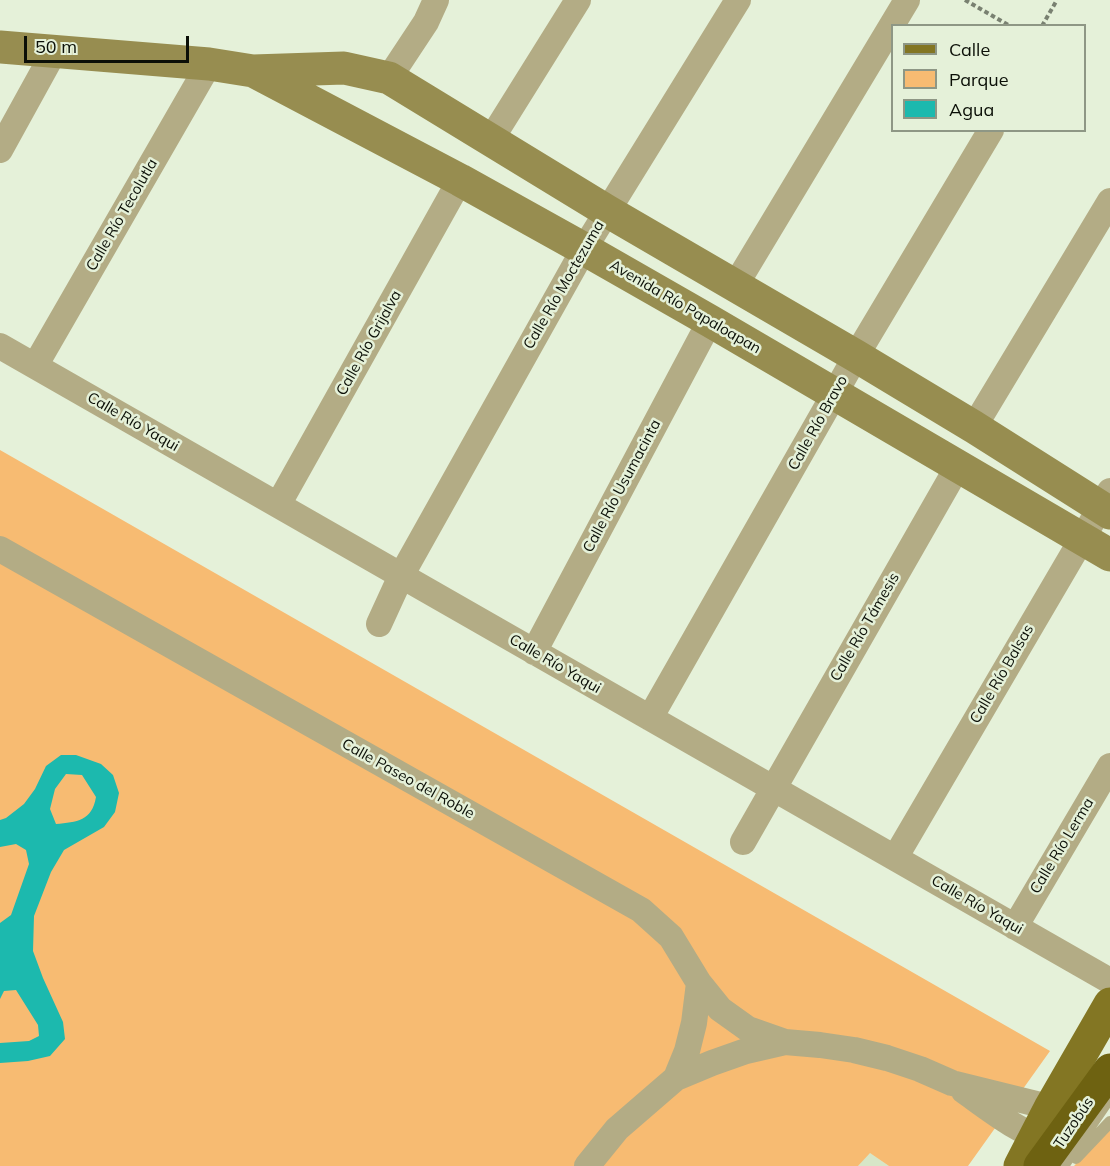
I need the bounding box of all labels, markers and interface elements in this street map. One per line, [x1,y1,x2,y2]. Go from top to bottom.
scale bar [27,24,192,62]
legend [891,24,1086,132]
text: 50 m [35,35,77,58]
text: Calle [949,38,990,61]
text: Parque [949,68,1008,91]
text: Agua [949,98,994,121]
street label: Calle Río Tecolutla [83,156,161,274]
street label: Calle Río Moctezuma [520,218,608,352]
street label: Avenida Río Papaloapan [606,256,764,358]
street label: Calle Río Grijalva [333,287,405,399]
street label: Calle Río Bravo [785,372,851,474]
street label: Calle Río Yaqui [84,388,182,456]
street label: Calle Río Usumacinta [579,416,665,556]
street label: Calle Río Támesis [827,569,903,685]
street label: Calle Río Balsas [966,621,1038,727]
street label: Calle Río Yaqui [506,630,604,698]
street label: Calle Paseo del Roble [339,735,477,823]
street label: Calle Río Lerma [1026,795,1098,897]
street label: Calle Río Yaqui [928,871,1026,939]
street label: Tuzobús [1050,1094,1098,1152]

